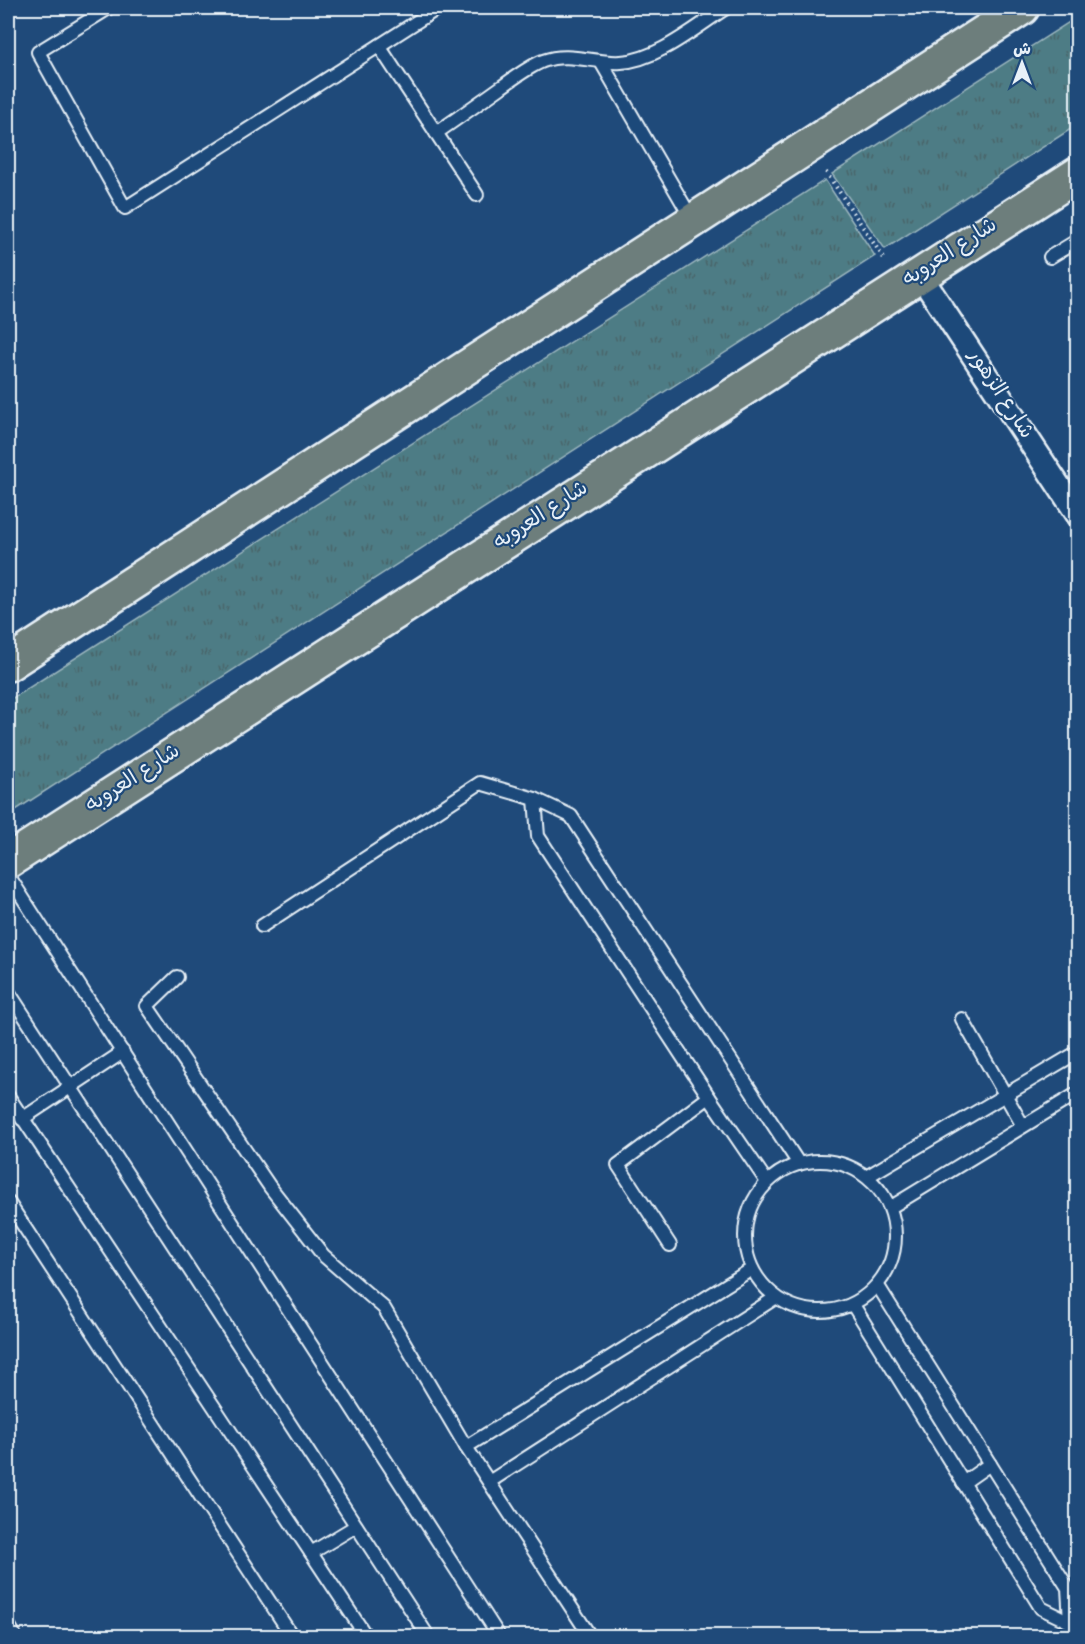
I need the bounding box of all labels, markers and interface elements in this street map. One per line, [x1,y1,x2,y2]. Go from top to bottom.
north arrow [992,33,1052,93]
text: ش [1013,42,1031,61]
street label: شارع العروبه [899,214,1003,294]
street label: شارع الزهور [960,345,1037,445]
street label: شارع العروبه [490,477,594,557]
street label: شارع العروبه [82,740,186,820]

